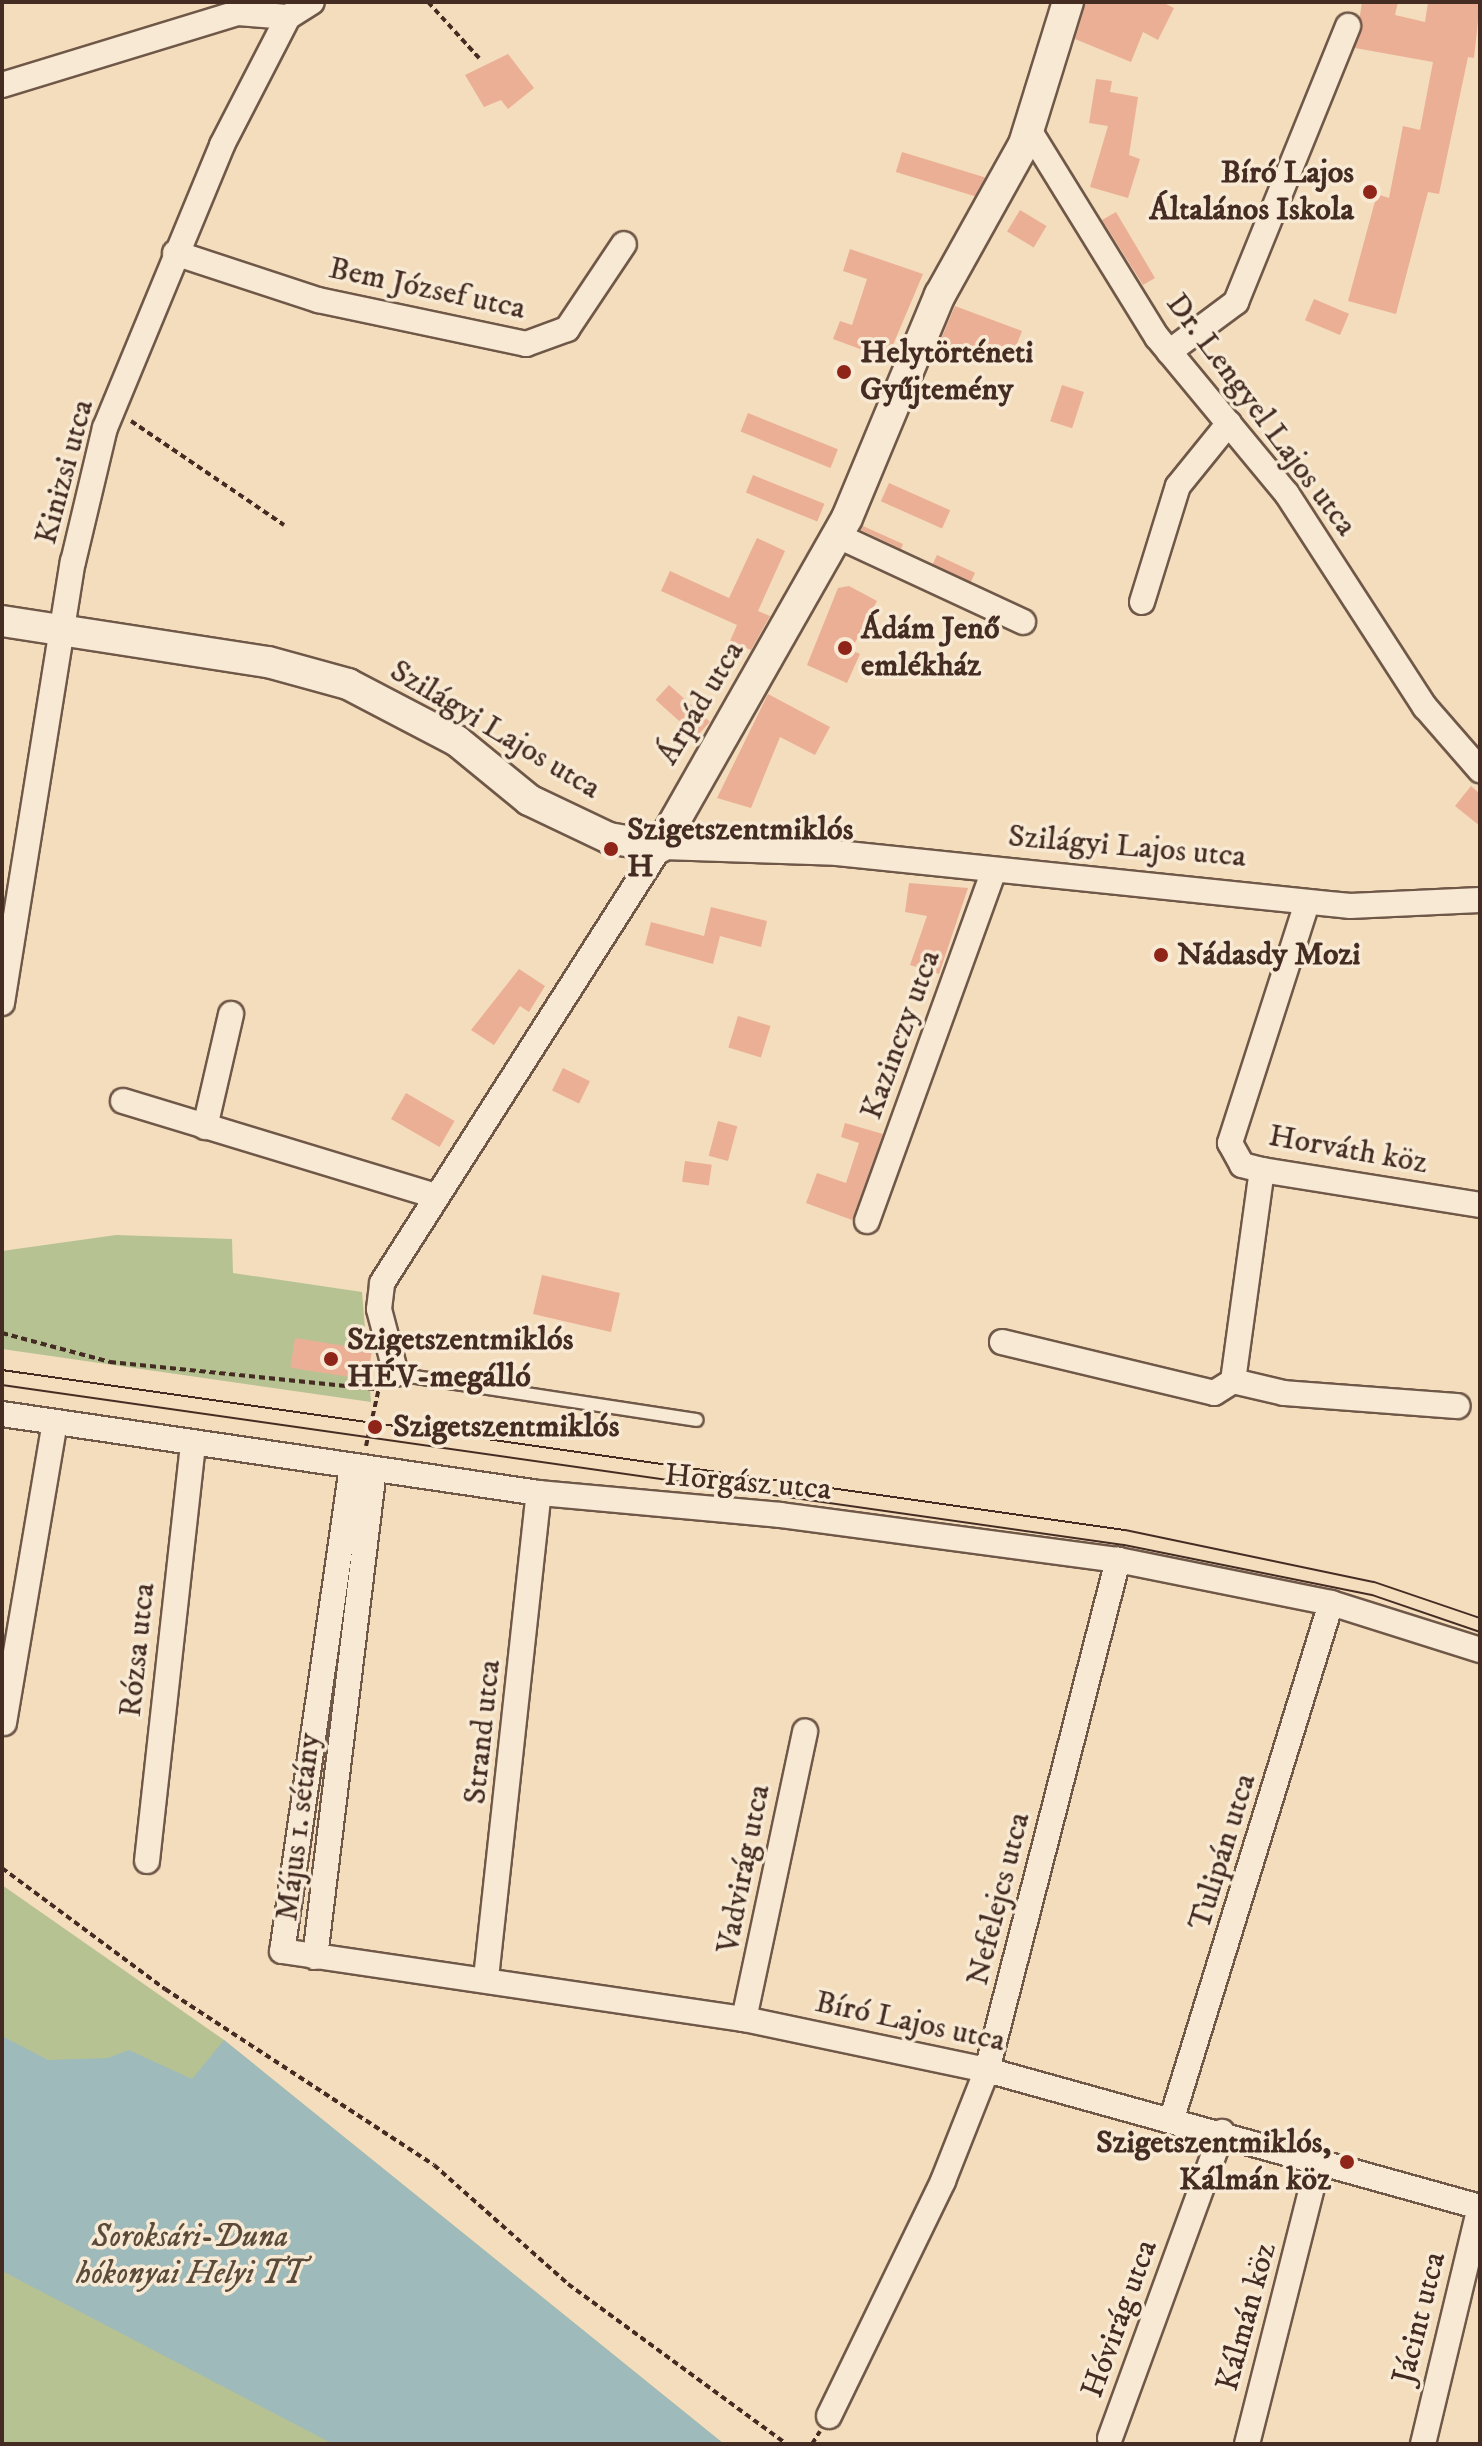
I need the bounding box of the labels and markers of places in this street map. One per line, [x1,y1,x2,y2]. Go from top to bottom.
place label: Bíró Lajos Általános Iskola [1149,155,1354,230]
marker: Bíró Lajos Általános Iskola [1361,183,1379,201]
place label: Helytörténeti Gyűjtemény [860,335,1034,410]
marker: Helytörténeti Gyűjtemény [835,363,853,381]
place label: Ádám Jenő emlékház [861,611,999,686]
marker: Ádám Jenő emlékház [836,639,854,657]
place label: Szigetszentmiklós H [627,812,853,887]
marker: Szigetszentmiklós H [602,840,620,858]
place label: Nádasdy Mozi [1177,936,1361,974]
marker: Nádasdy Mozi [1152,946,1170,964]
place label: Szigetszentmiklós HÉV-megálló [347,1322,573,1397]
marker: Szigetszentmiklós HÉV-megálló [322,1350,340,1368]
place label: Szigetszentmiklós [393,1408,619,1446]
marker: Szigetszentmiklós [364,1416,386,1438]
place label: Szigetszentmiklós, Kálmán köz [1096,2125,1331,2200]
marker: Szigetszentmiklós, Kálmán köz [1338,2153,1356,2171]

